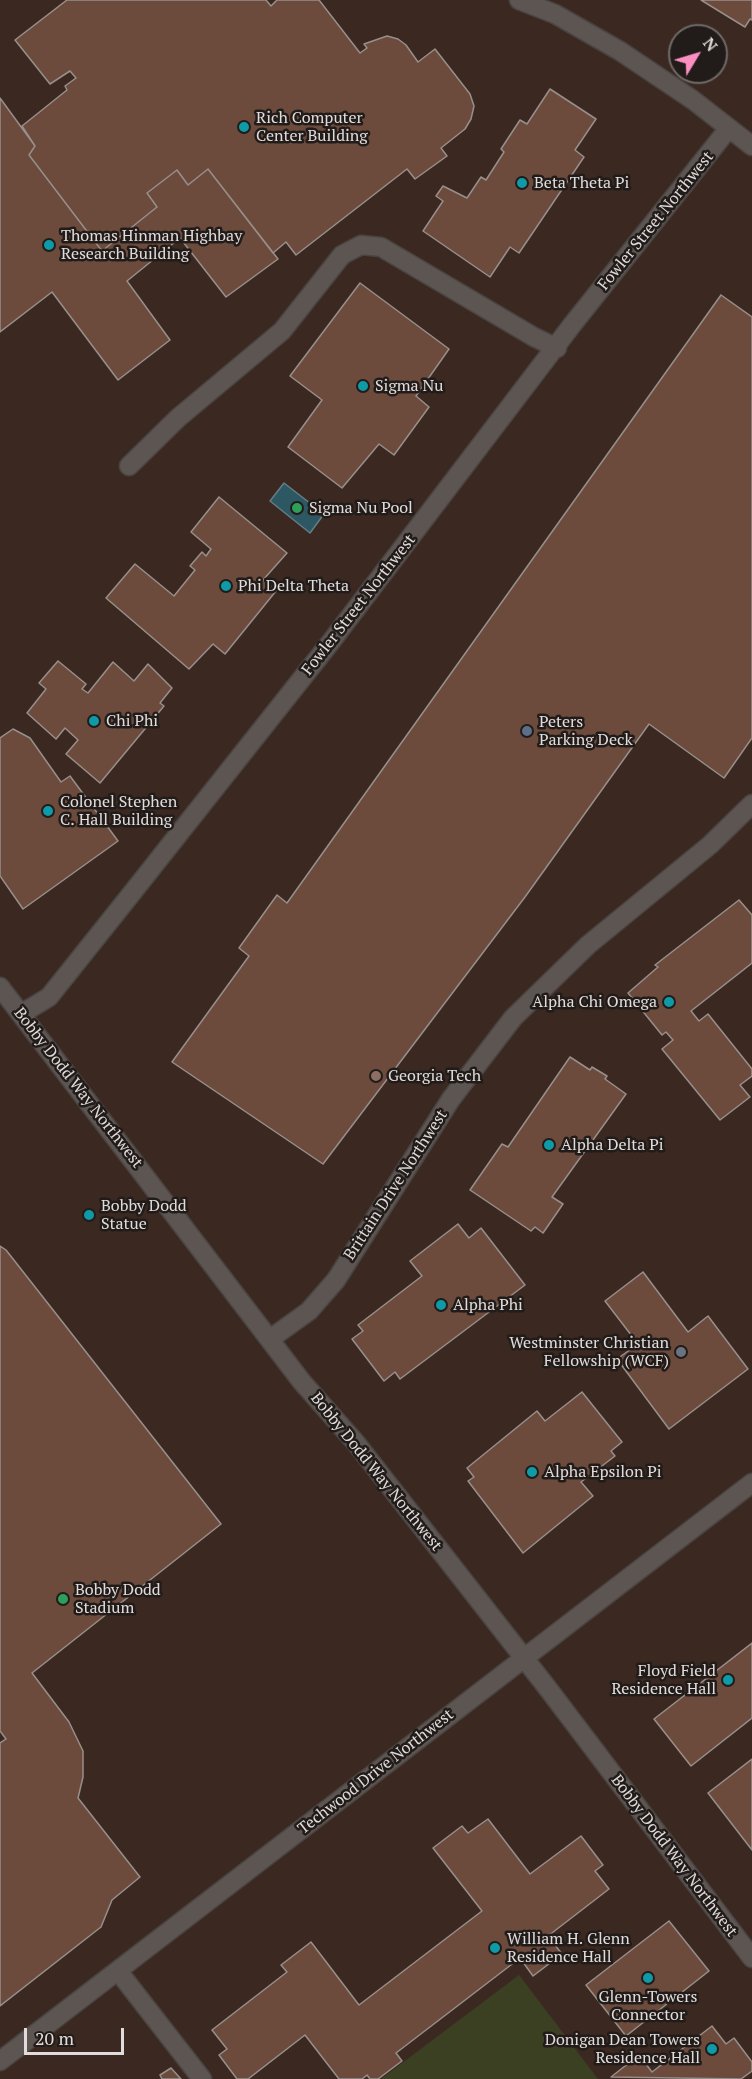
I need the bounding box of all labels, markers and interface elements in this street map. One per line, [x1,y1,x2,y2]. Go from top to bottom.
north arrow [668,24,728,84]
text: N [698,33,723,56]
place label: Rich Computer Center Building [256,108,368,146]
marker: Rich Computer Center Building [237,120,251,134]
street label: Fowler Street Northwest [594,148,718,294]
place label: Beta Theta Pi [534,173,629,193]
marker: Beta Theta Pi [515,176,529,190]
place label: Thomas Hinman Highbay Research Building [61,226,242,264]
marker: Thomas Hinman Highbay Research Building [42,238,56,252]
place label: Sigma Nu [375,376,443,396]
marker: Sigma Nu [356,379,370,393]
place label: Sigma Nu Pool [309,498,413,518]
marker: Sigma Nu Pool [290,501,304,515]
street label: Fowler Street Northwest [298,531,420,679]
place label: Phi Delta Theta [238,576,349,596]
marker: Phi Delta Theta [219,579,233,593]
place label: Chi Phi [106,711,158,731]
place label: Peters Parking Deck [539,712,633,750]
marker: Chi Phi [87,714,101,728]
marker: Peters Parking Deck [520,724,534,738]
place label: Colonel Stephen C. Hall Building [60,792,177,830]
marker: Colonel Stephen C. Hall Building [41,804,55,818]
place label: Alpha Chi Omega [532,992,657,1012]
marker: Alpha Chi Omega [662,995,676,1009]
street label: Bobby Dodd Way Northwest [9,1004,147,1172]
place label: Georgia Tech [388,1066,481,1086]
marker: Georgia Tech [369,1069,383,1083]
street label: Brittain Drive Northwest [340,1106,452,1264]
place label: Alpha Delta Pi [561,1135,664,1155]
marker: Alpha Delta Pi [542,1138,556,1152]
place label: Bobby Dodd Statue [101,1196,187,1234]
marker: Bobby Dodd Statue [82,1208,96,1222]
place label: Alpha Phi [453,1295,523,1315]
marker: Alpha Phi [434,1298,448,1312]
place label: Westminster Christian Fellowship (WCF) [509,1333,669,1371]
marker: Westminster Christian Fellowship (WCF) [674,1345,688,1359]
street label: Bobby Dodd Way Northwest [306,1389,446,1555]
place label: Alpha Epsilon Pi [544,1462,662,1482]
marker: Alpha Epsilon Pi [525,1465,539,1479]
place label: Bobby Dodd Stadium [75,1580,161,1618]
marker: Bobby Dodd Stadium [56,1592,70,1606]
place label: Floyd Field Residence Hall [611,1661,716,1699]
marker: Floyd Field Residence Hall [721,1673,735,1687]
street label: Techwood Drive Northwest [294,1705,458,1839]
street label: Bobby Dodd Way Northwest [607,1771,741,1941]
place label: William H. Glenn Residence Hall [507,1929,630,1967]
marker: William H. Glenn Residence Hall [488,1941,502,1955]
marker: Glenn-Towers Connector [641,1971,655,1985]
place label: Glenn-Towers Connector [599,1987,697,2025]
scale bar [27,2016,128,2054]
text: 20 m [35,2026,74,2050]
place label: Donigan Dean Towers Residence Hall [545,2030,700,2068]
marker: Donigan Dean Towers Residence Hall [705,2042,719,2056]

